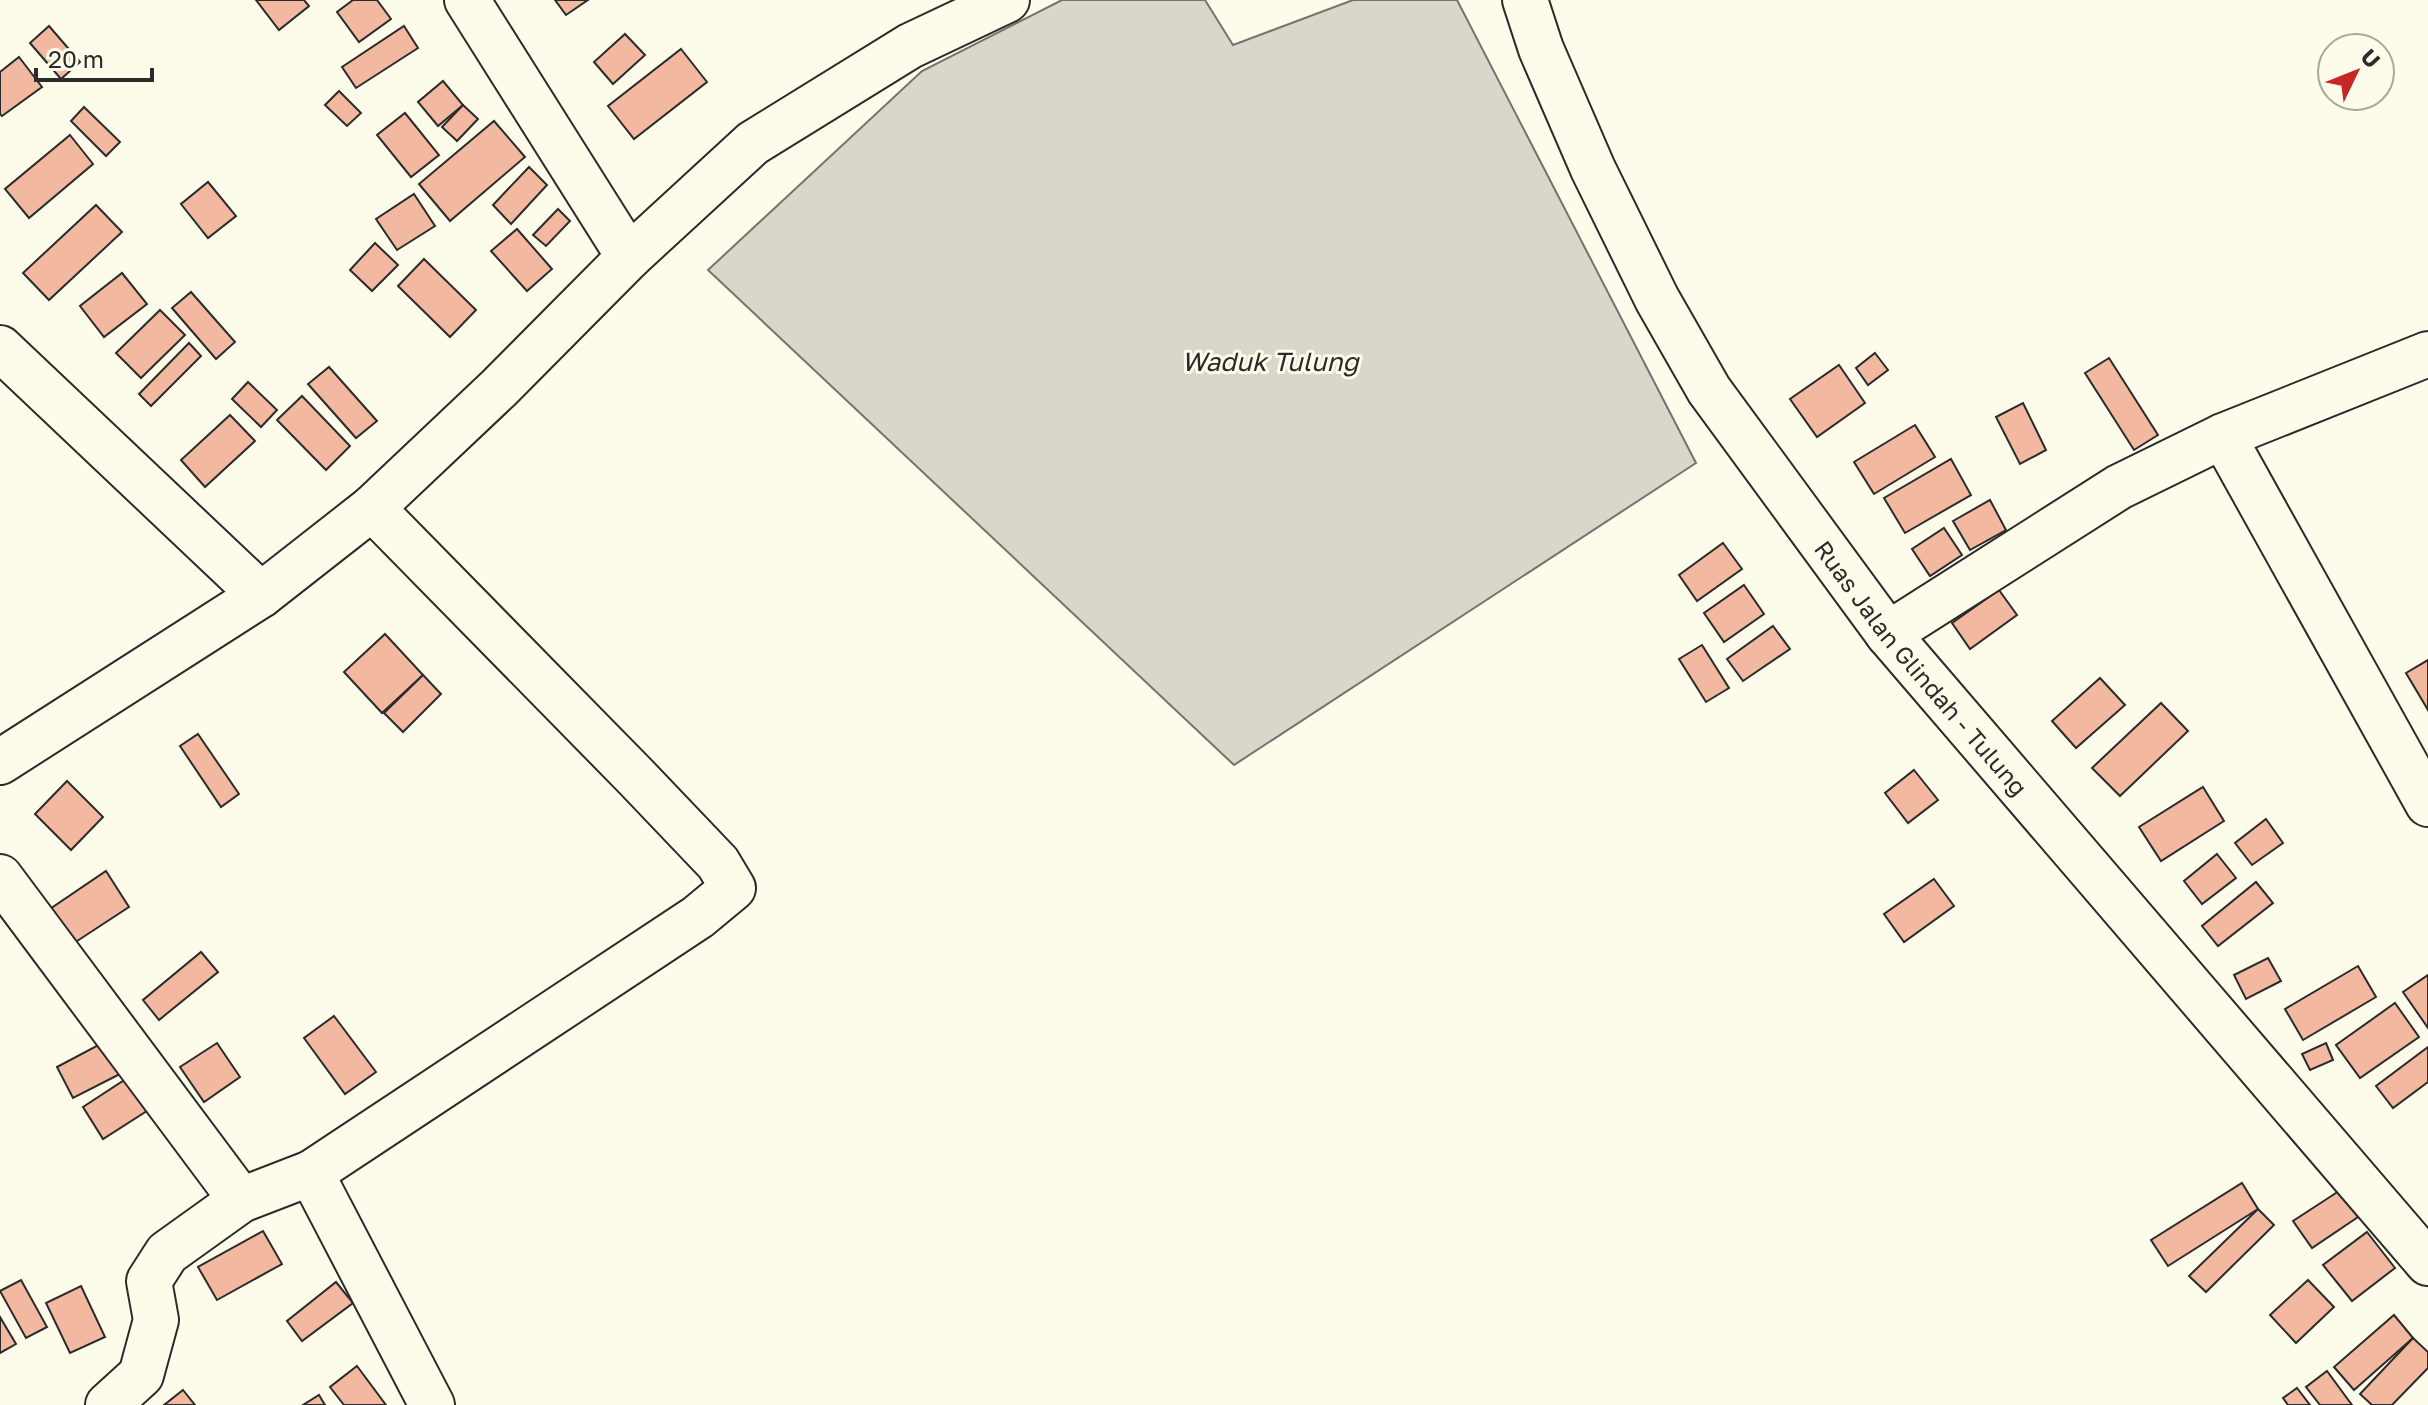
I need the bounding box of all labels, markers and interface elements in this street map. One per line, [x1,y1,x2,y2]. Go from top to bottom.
scale bar [36,32,152,82]
north arrow [2316,32,2396,112]
text: U [2356,43,2386,73]
text: 20 m [48,44,104,73]
water label: Waduk Tulung [1181,346,1361,377]
street label: Ruas Jalan Glindah - Tulung [1809,534,2034,801]

